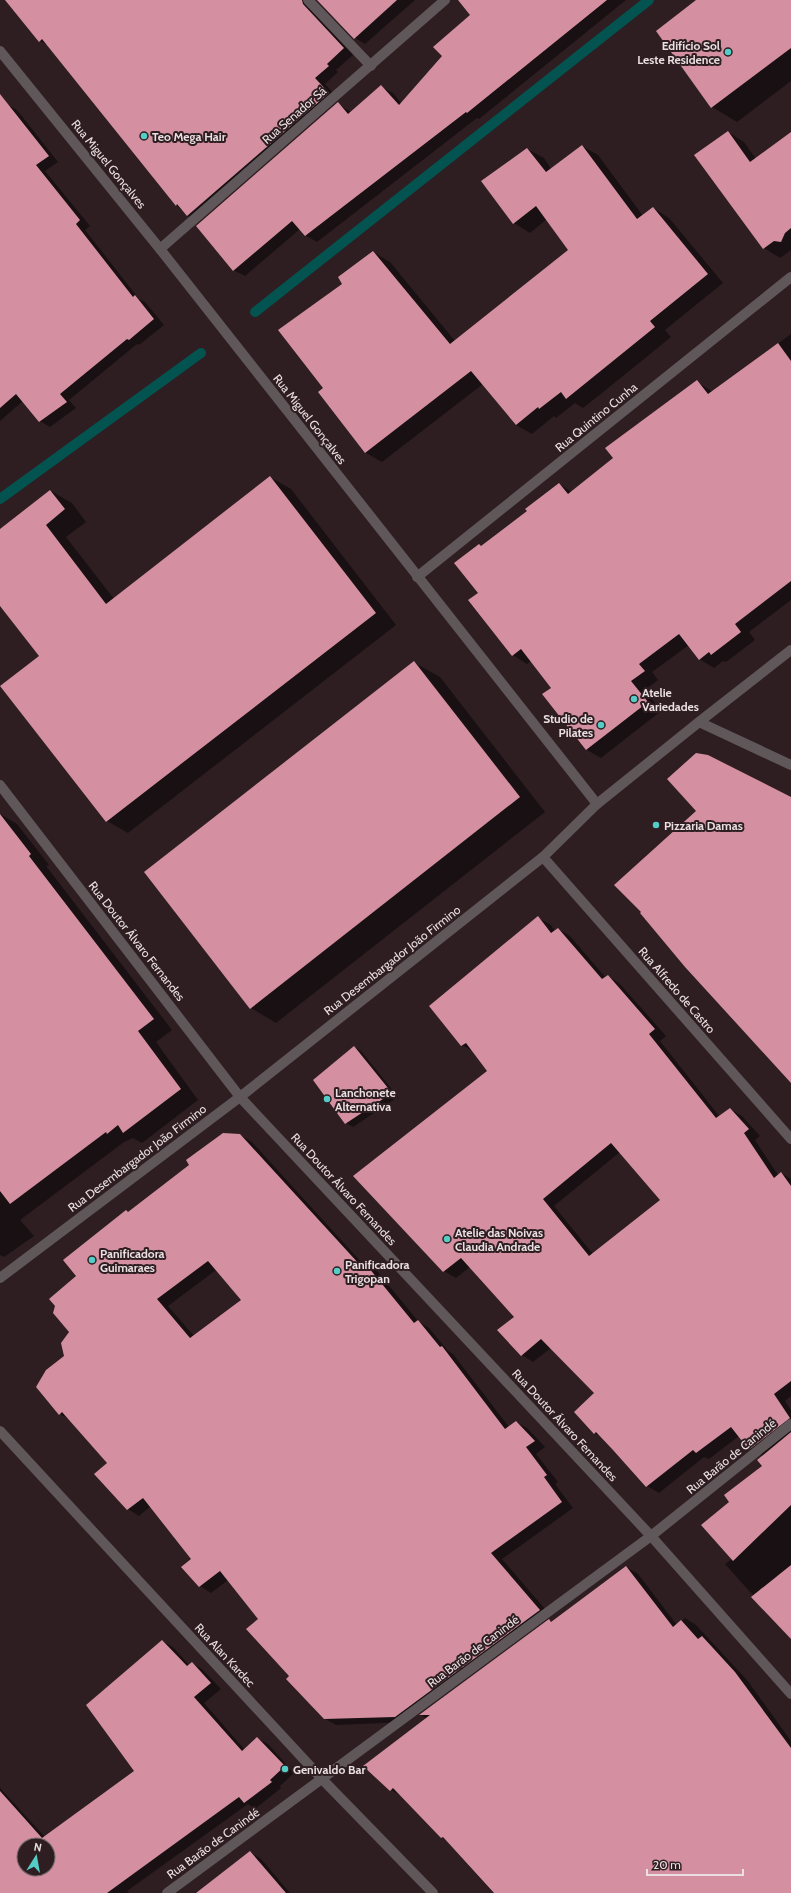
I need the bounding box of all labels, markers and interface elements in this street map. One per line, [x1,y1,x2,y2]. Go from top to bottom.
place label: Edifício Sol Leste Residence [637,38,720,67]
marker: Edifício Sol Leste Residence [723,47,733,57]
street label: Rua Senador Sá [259,83,329,147]
street label: Rua Miguel Gonçalves [69,116,150,212]
place label: Teo Mega Hair [152,129,226,144]
marker: Teo Mega Hair [139,131,149,141]
street label: Rua Miguel Gonçalves [270,371,350,467]
street label: Rua Quintino Cunha [552,379,640,455]
place label: Atelie Variedades [642,685,699,714]
marker: Atelie Variedades [629,694,639,704]
place label: Studio de Pilates [543,711,593,740]
marker: Studio de Pilates [596,720,606,730]
place label: Pizzaria Damas [664,818,743,833]
marker: Pizzaria Damas [651,820,661,830]
street label: Rua Doutor Álvaro Fernandes [86,878,188,1004]
street label: Rua Desembargador João Firmino [321,902,464,1018]
street label: Rua Alfredo de Castro [635,944,719,1037]
place label: Lanchonete Alternativa [335,1085,396,1114]
marker: Lanchonete Alternativa [322,1094,332,1104]
street label: Rua Desembargador João Firmino [65,1101,209,1215]
street label: Rua Doutor Álvaro Fernandes [288,1130,400,1248]
place label: Atelie das Noivas Claudia Andrade [455,1225,543,1254]
marker: Atelie das Noivas Claudia Andrade [442,1234,452,1244]
place label: Panificadora Guimaraes [100,1246,165,1275]
marker: Panificadora Guimaraes [87,1255,97,1265]
place label: Panificadora Trigopan [345,1257,410,1286]
marker: Panificadora Trigopan [332,1266,342,1276]
street label: Rua Doutor Álvaro Fernandes [509,1366,621,1484]
street label: Rua Barão de Canindé [683,1415,779,1497]
street label: Rua Barão de Canindé [424,1612,522,1690]
street label: Rua Alan Kardec [192,1620,259,1690]
place label: Genivaldo Bar [293,1762,365,1777]
marker: Genivaldo Bar [280,1764,290,1774]
street label: Rua Barão de Canindé [164,1804,262,1882]
north arrow [16,1837,56,1877]
text: N [33,1840,43,1855]
scale bar [647,1851,743,1877]
text: 20 m [653,1857,681,1872]

